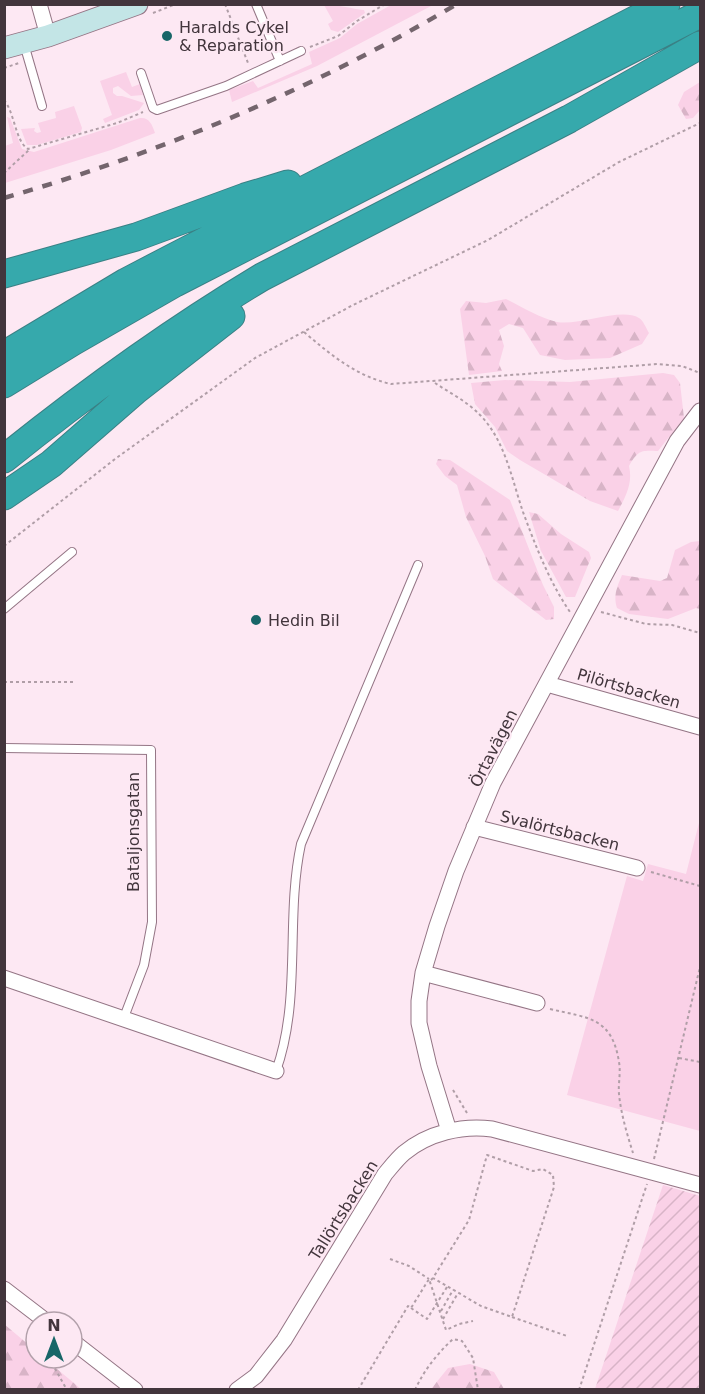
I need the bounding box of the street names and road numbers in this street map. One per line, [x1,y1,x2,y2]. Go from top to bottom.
street label: Pilörtsbacken [575,665,683,712]
street label: Örtavägen [466,706,521,790]
street label: Bataljonsgatan [124,772,143,892]
street label: Svalörtsbacken [498,806,622,854]
street label: Tallörtsbacken [305,1157,382,1265]

